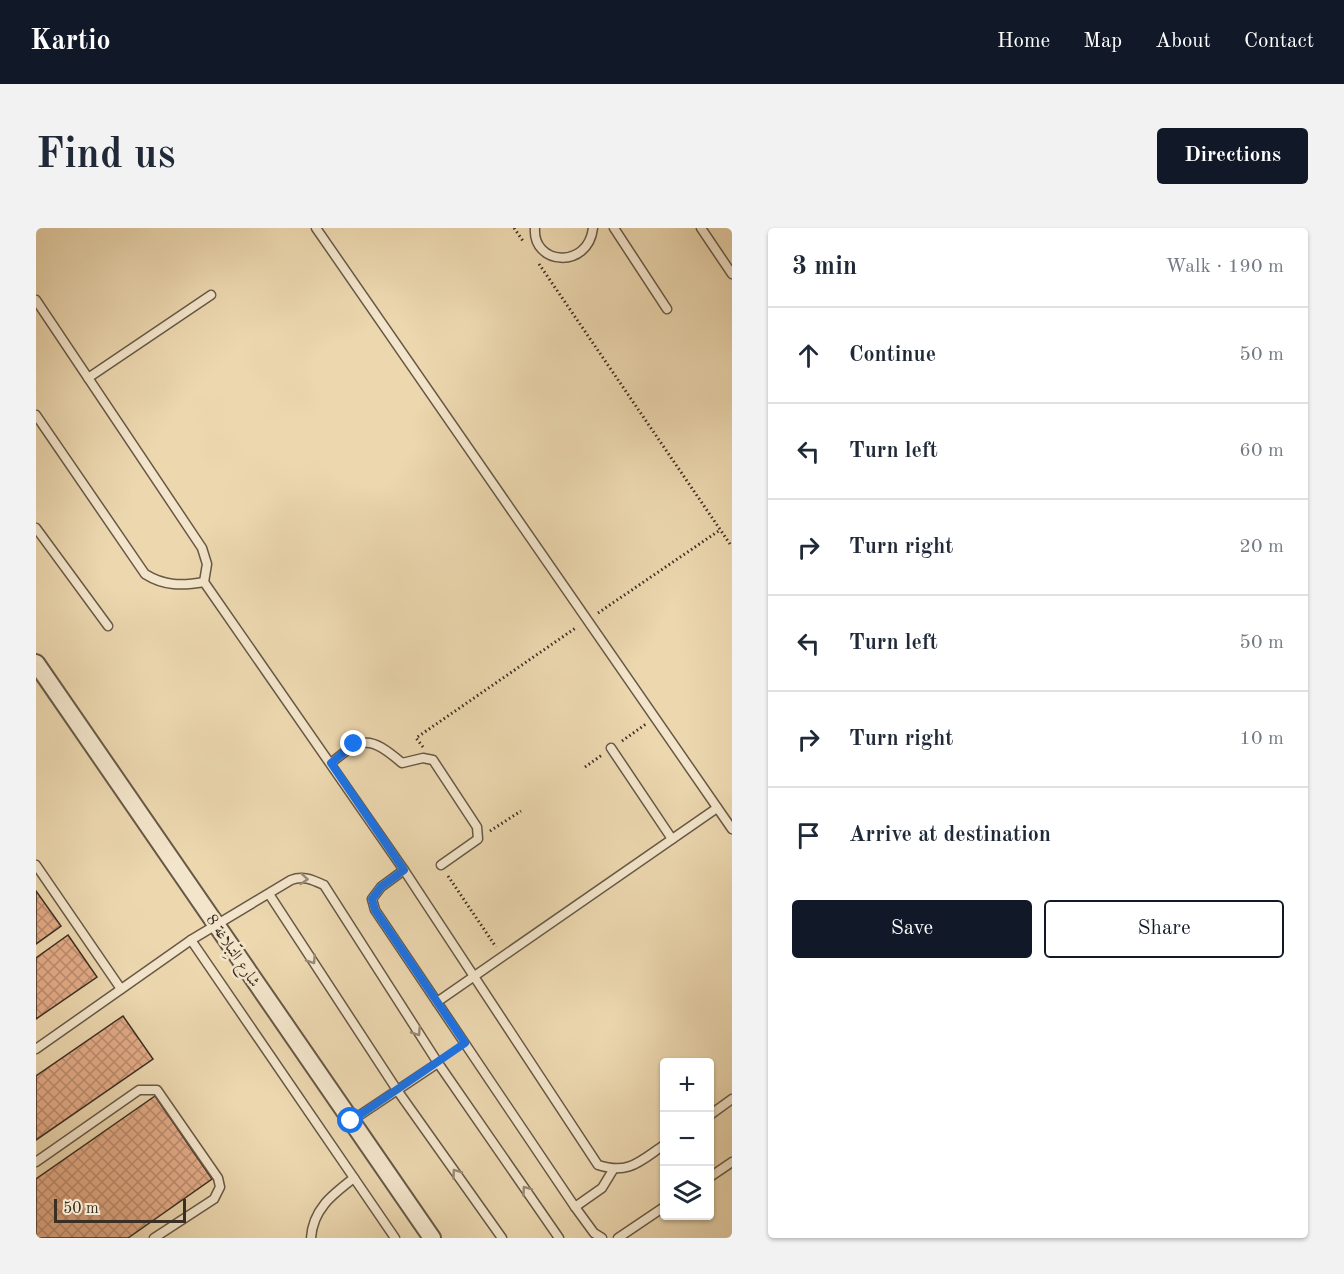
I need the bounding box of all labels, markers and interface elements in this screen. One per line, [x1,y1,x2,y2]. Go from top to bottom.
text: Kartio [30,28,111,56]
text: Home [997,31,1050,52]
text: Map [1083,31,1122,52]
text: About [1155,31,1211,52]
text: Contact [1244,31,1314,52]
button: Directions [1157,128,1308,184]
text: Find us [36,135,175,177]
text: 3 min [792,254,857,280]
text: Walk · 190 m [1165,257,1284,277]
icon: ahead [792,339,825,372]
text: Continue [849,344,936,366]
text: 50 m [1239,345,1284,365]
icon: left [792,435,825,468]
text: Turn left [849,440,938,462]
text: 60 m [1239,441,1284,461]
icon: right [792,531,825,564]
text: Turn right [849,536,953,558]
text: 20 m [1239,537,1284,557]
icon: left [792,627,825,660]
text: Turn left [849,632,938,654]
text: 50 m [1239,633,1284,653]
icon: right [792,723,825,756]
text: Turn right [849,728,953,750]
text: 10 m [1239,729,1284,749]
route end [340,730,366,756]
icon: arrive [792,819,825,852]
text: Arrive at destination [849,824,1051,846]
one-way arrow [300,873,309,886]
button: Save [792,900,1032,958]
button: Share [1044,900,1284,958]
street label: شارع التِّبلاغة 8 [199,909,266,992]
one-way arrow [305,953,316,964]
one-way arrow [410,1025,421,1036]
map controls [660,1058,714,1220]
button: + [660,1058,714,1112]
route start [337,1107,363,1133]
button: − [660,1112,714,1166]
button: layers [660,1166,714,1220]
one-way arrow [452,1169,463,1180]
one-way arrow [522,1186,533,1197]
scale bar [54,1196,186,1224]
text: 50 m [63,1201,99,1217]

